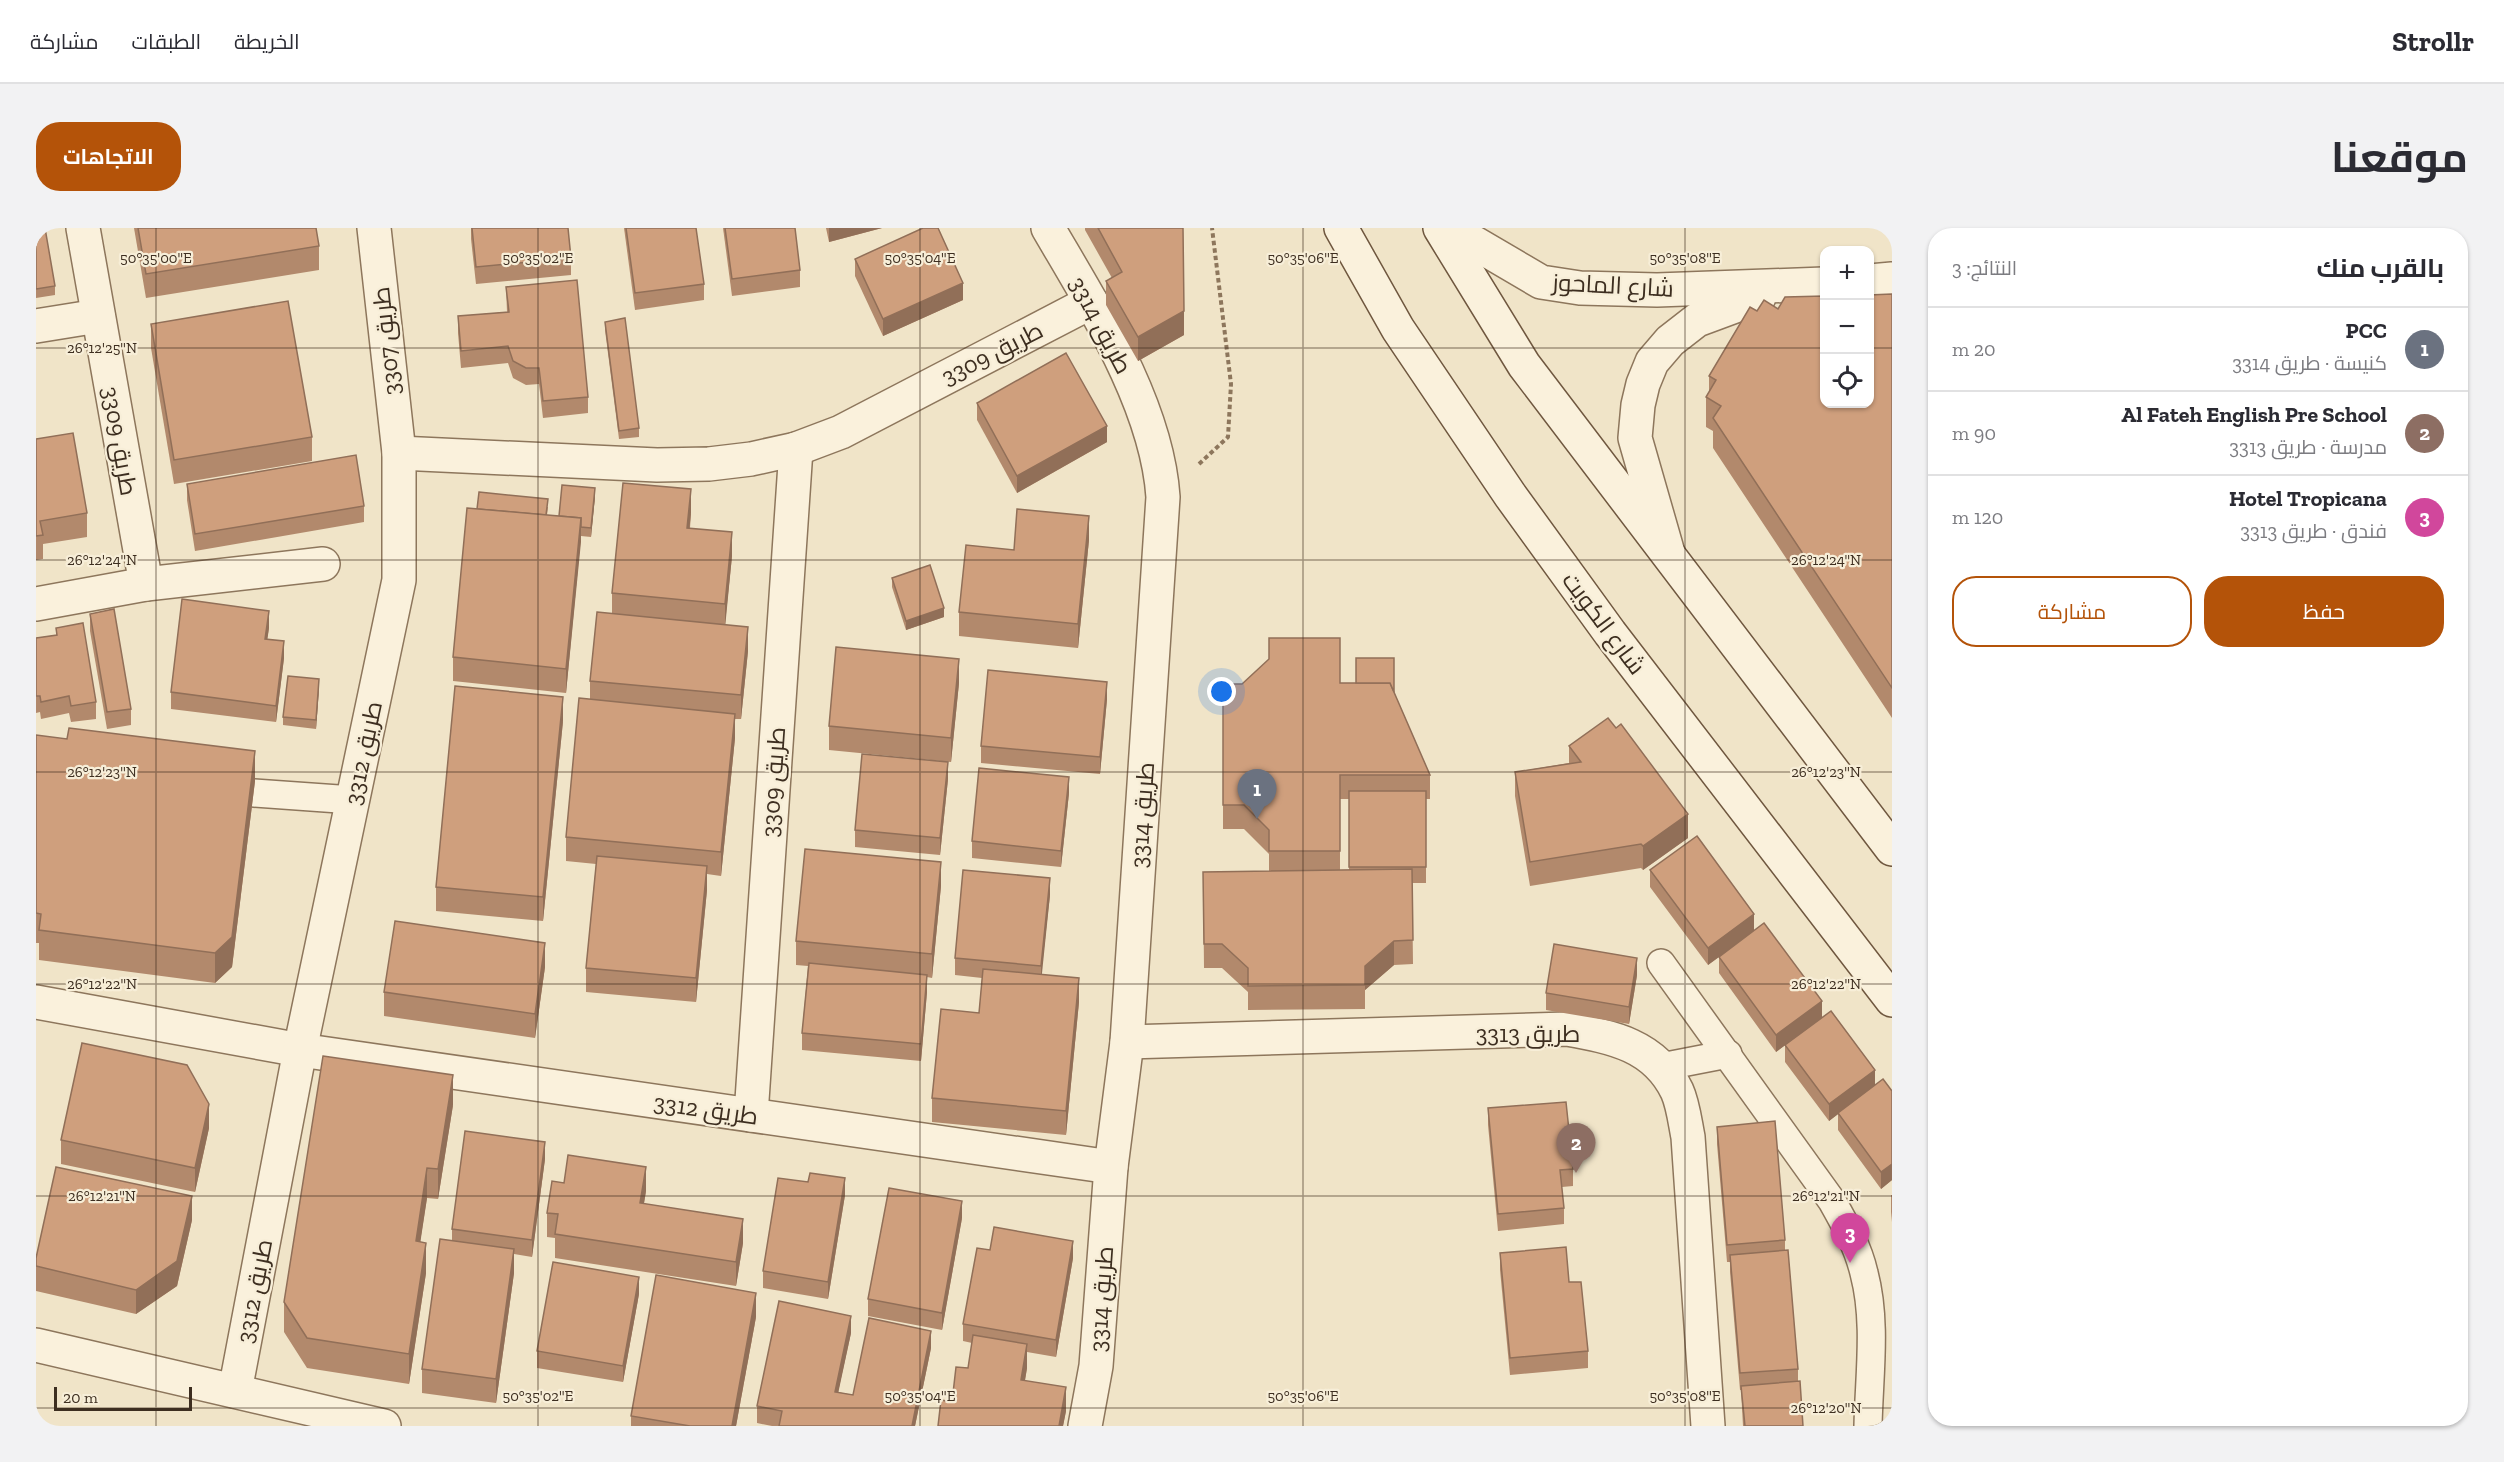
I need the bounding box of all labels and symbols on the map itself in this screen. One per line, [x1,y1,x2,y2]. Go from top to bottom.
text: 50°35'00"E [120,249,192,267]
text: 50°35'02"E [503,249,574,267]
text: 50°35'04"E [885,249,956,267]
text: 50°35'06"E [1267,249,1339,267]
text: 50°35'08"E [1649,249,1721,267]
street label: شارع الماحوز [1549,267,1675,305]
street label: طريق 3314 [1062,271,1139,379]
street label: طريق 3307 [366,285,407,397]
street label: طريق 3309 [936,315,1048,392]
text: 26°12'25"N [67,339,137,357]
street label: طريق 3309 [95,384,144,498]
text: 26°12'24"N [67,551,137,569]
text: 26°12'24"N [1791,551,1861,569]
street label: شارع الكويت [1555,566,1652,681]
your location [1207,677,1236,706]
street label: طريق 3312 [338,698,389,808]
street label: طريق 3309 [755,726,792,838]
street label: طريق 3314 [1124,761,1161,869]
text: 26°12'23"N [67,763,137,781]
text: 26°12'23"N [1791,763,1861,781]
pin: 1 [1238,770,1276,819]
text: 26°12'22"N [67,975,137,993]
text: 26°12'22"N [1791,975,1861,993]
street label: طريق 3313 [1476,1019,1580,1049]
street label: طريق 3312 [652,1087,760,1132]
pin: 2 [1556,1124,1596,1173]
text: 26°12'21"N [68,1187,136,1205]
text: 26°12'21"N [1792,1187,1860,1205]
pin: 3 [1830,1214,1870,1263]
street label: طريق 3312 [230,1237,279,1346]
street label: طريق 3314 [1083,1245,1120,1353]
scale bar [54,1384,192,1412]
text: 50°35'02"E [503,1387,574,1405]
text: 50°35'04"E [885,1387,956,1405]
text: 50°35'06"E [1267,1387,1339,1405]
text: 50°35'08"E [1649,1387,1721,1405]
text: 26°12'20"N [1791,1399,1862,1417]

